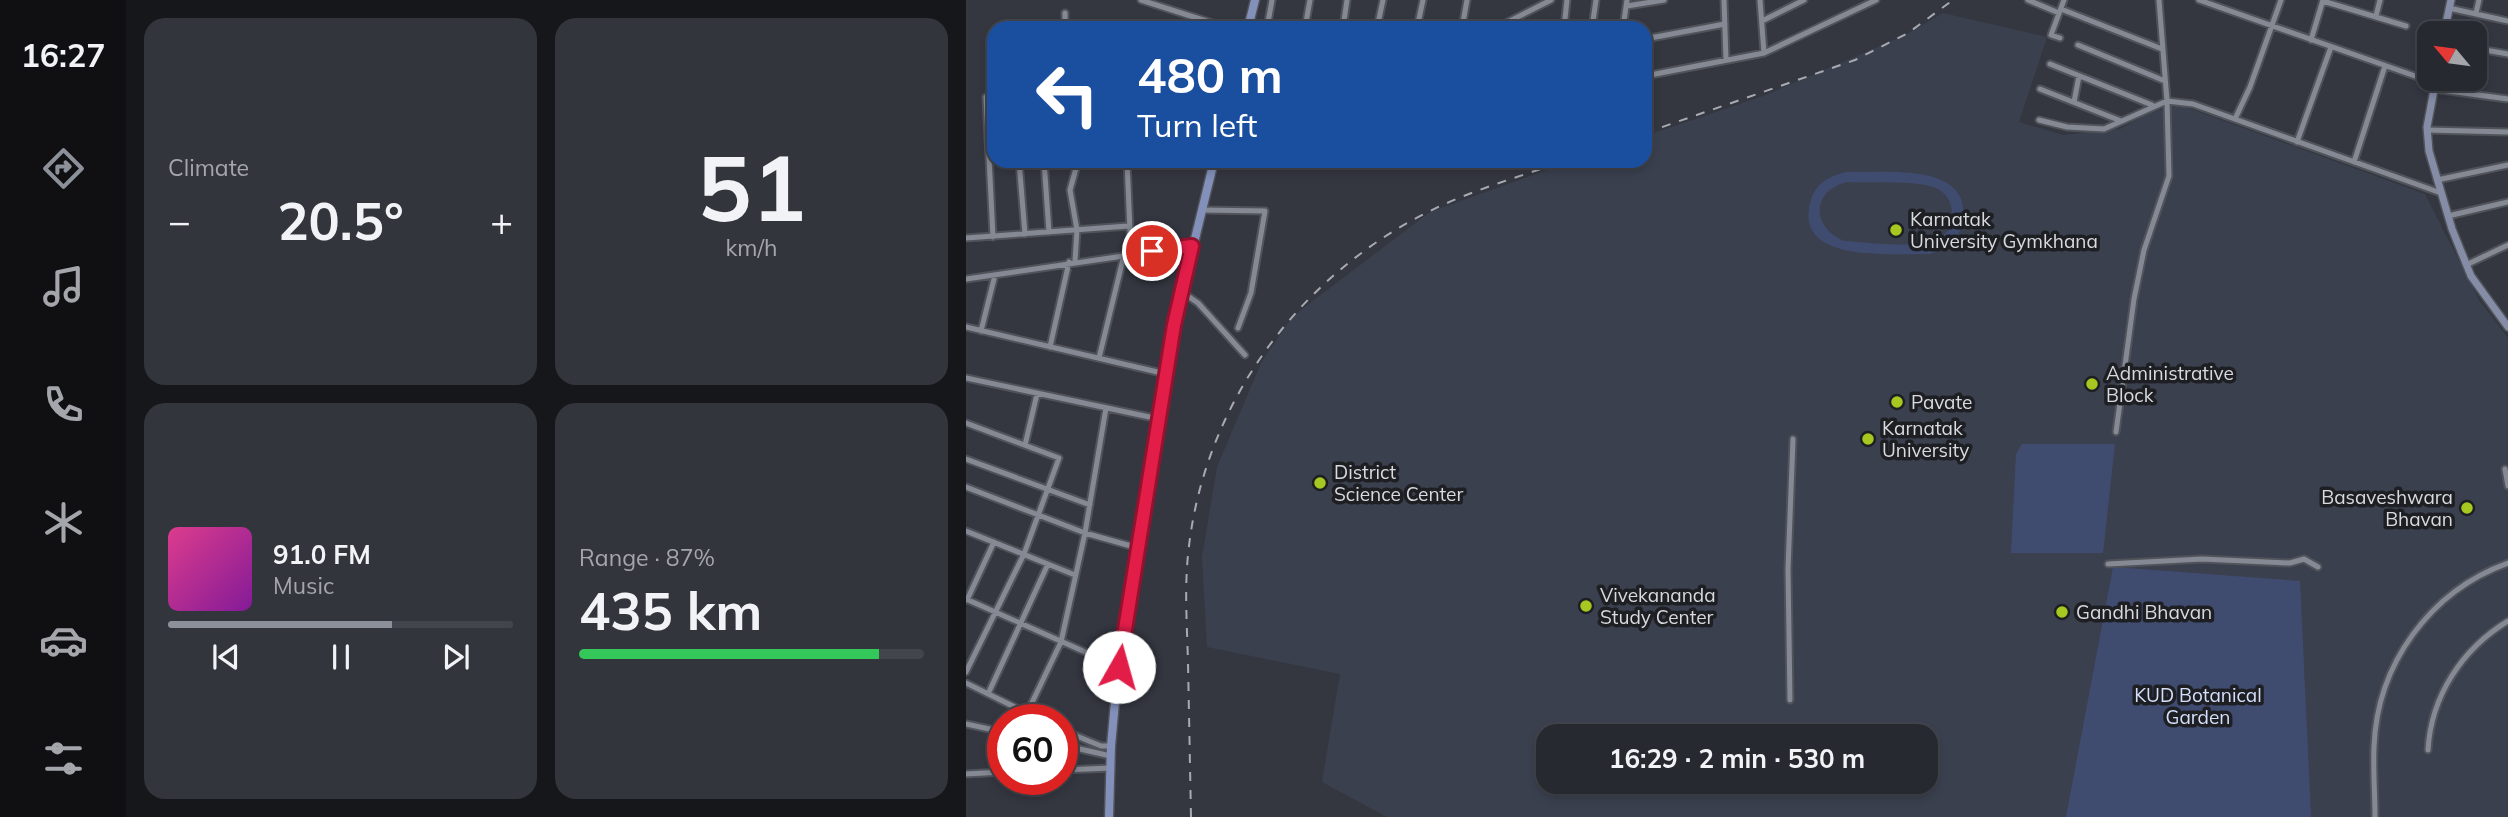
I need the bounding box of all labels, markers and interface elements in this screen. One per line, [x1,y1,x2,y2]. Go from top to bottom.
north arrow [2417,21,2487,91]
map controls [2417,21,2487,91]
text: 16:27 [21,35,105,75]
text: 480 m [1137,44,1283,105]
icon: left [1022,49,1113,140]
text: Turn left [1137,105,1257,145]
text: 51 [697,130,806,244]
icon: directions [39,144,88,193]
text: Climate [168,153,249,182]
text: 20.5° [277,188,404,253]
text: − [168,197,191,245]
text: + [490,197,513,245]
place label: Karnatak University Gymkhana [1910,207,2098,253]
pin [1122,221,1182,281]
marker: Karnatak University Gymkhana [1888,222,1904,238]
icon: arrive [1133,232,1171,270]
text: km/h [725,233,778,262]
icon: music [39,262,88,311]
place label: Administrative Block [2106,361,2234,407]
marker: Administrative Block [2084,376,2100,392]
icon: phone [39,380,88,429]
place label: Pavate [1911,390,1972,414]
marker: Pavate [1889,394,1905,410]
place label: Karnatak University [1882,416,1969,462]
marker: Karnatak University [1860,431,1876,447]
place label: District Science Center [1334,460,1463,506]
marker: District Science Center [1312,475,1328,491]
place label: Basaveshwara Bhavan [2321,485,2453,531]
icon: climate [39,498,88,547]
marker: Basaveshwara Bhavan [2459,500,2475,516]
text: 91.0 FM [273,538,371,571]
text: Range · 87% [579,543,715,572]
text: Music [273,571,334,600]
text: 435 km [579,578,762,643]
place label: Vivekananda Study Center [1600,583,1716,629]
marker: Vivekananda Study Center [1578,598,1594,614]
place label: Gandhi Bhavan [2076,600,2212,624]
marker: Gandhi Bhavan [2054,604,2070,620]
icon: car [39,616,88,665]
position arrow [1082,630,1156,704]
icon: previous [207,638,245,676]
icon: pause [322,638,360,676]
icon: next [437,638,475,676]
park label: KUD Botanical Garden [2134,683,2262,729]
speed limit sign: 60 [987,704,1078,795]
icon: filters [39,734,88,783]
text: 16:29 · 2 min · 530 m [1609,742,1865,775]

